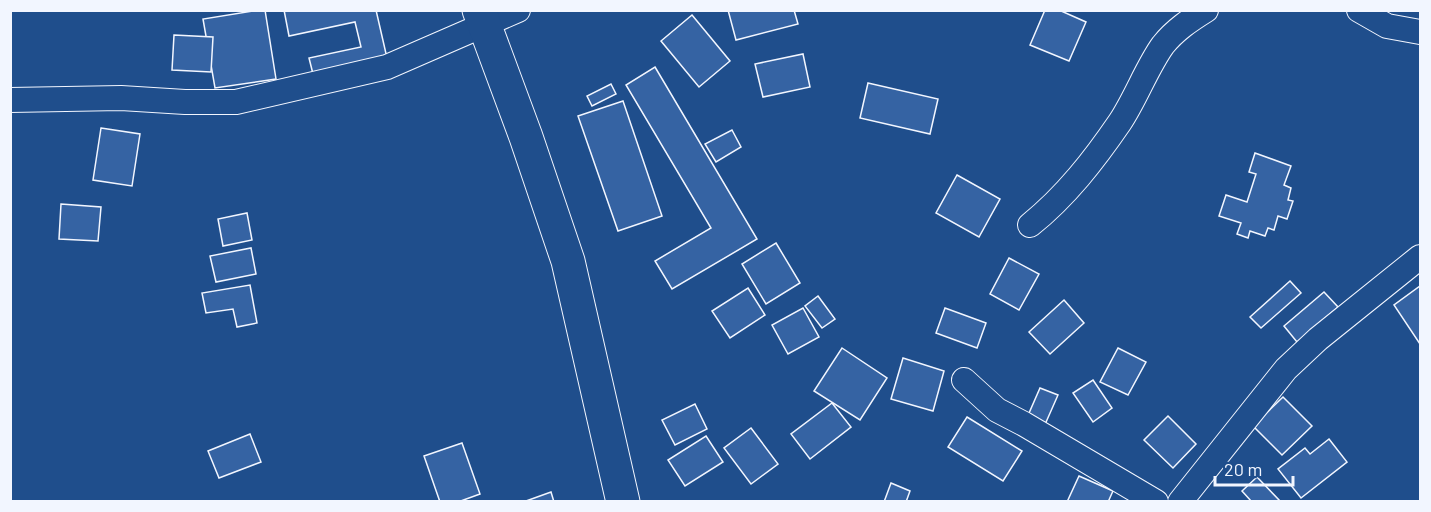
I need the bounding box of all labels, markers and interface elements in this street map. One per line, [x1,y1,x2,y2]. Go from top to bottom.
scale bar [1215,449,1293,487]
text: 20 m [1224,458,1262,480]

